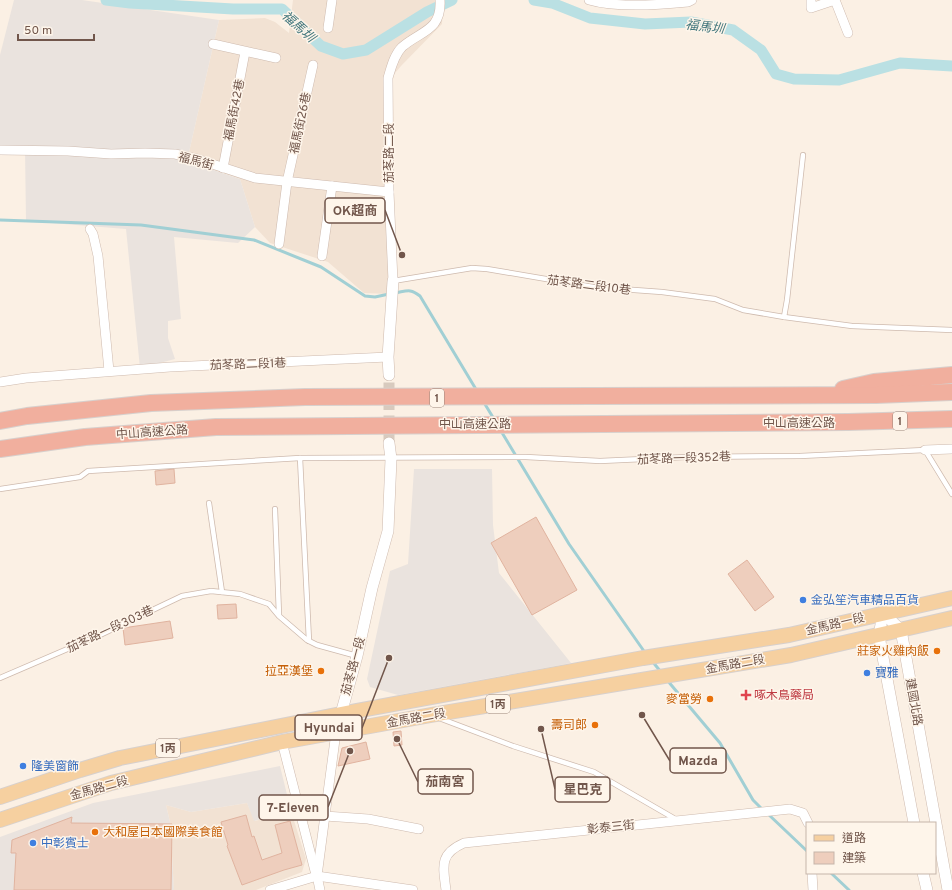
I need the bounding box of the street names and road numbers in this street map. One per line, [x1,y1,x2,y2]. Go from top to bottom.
street label: 福馬街42巷 [221,78,249,143]
street label: 福馬街26巷 [287,91,315,155]
street label: 茄苳路二段 [382,123,398,183]
street label: 福馬街 [176,150,215,174]
street label: 茄苳路二段10巷 [546,273,632,299]
street label: 茄苳路二段1巷 [210,356,287,374]
road number: 1 [430,389,444,407]
road number: 1 [893,412,907,430]
street label: 中山高速公路 [763,416,835,432]
street label: 中山高速公路 [439,417,511,433]
street label: 中山高速公路 [116,423,189,443]
street label: 茄苳路一段352巷 [637,449,731,469]
street label: 茄苳路一段303巷 [64,603,156,657]
street label: 金馬路一段 [804,610,866,640]
street label: 茄苳路一段 [338,635,369,697]
street label: 金馬路二段 [704,652,766,678]
street label: 建國北路 [901,677,925,727]
road number: 1丙 [486,695,510,713]
street label: 金馬路二段 [385,706,447,732]
road number: 1丙 [156,739,180,757]
street label: 金馬路二段 [68,773,130,805]
street label: 彰泰三街 [586,818,636,838]

